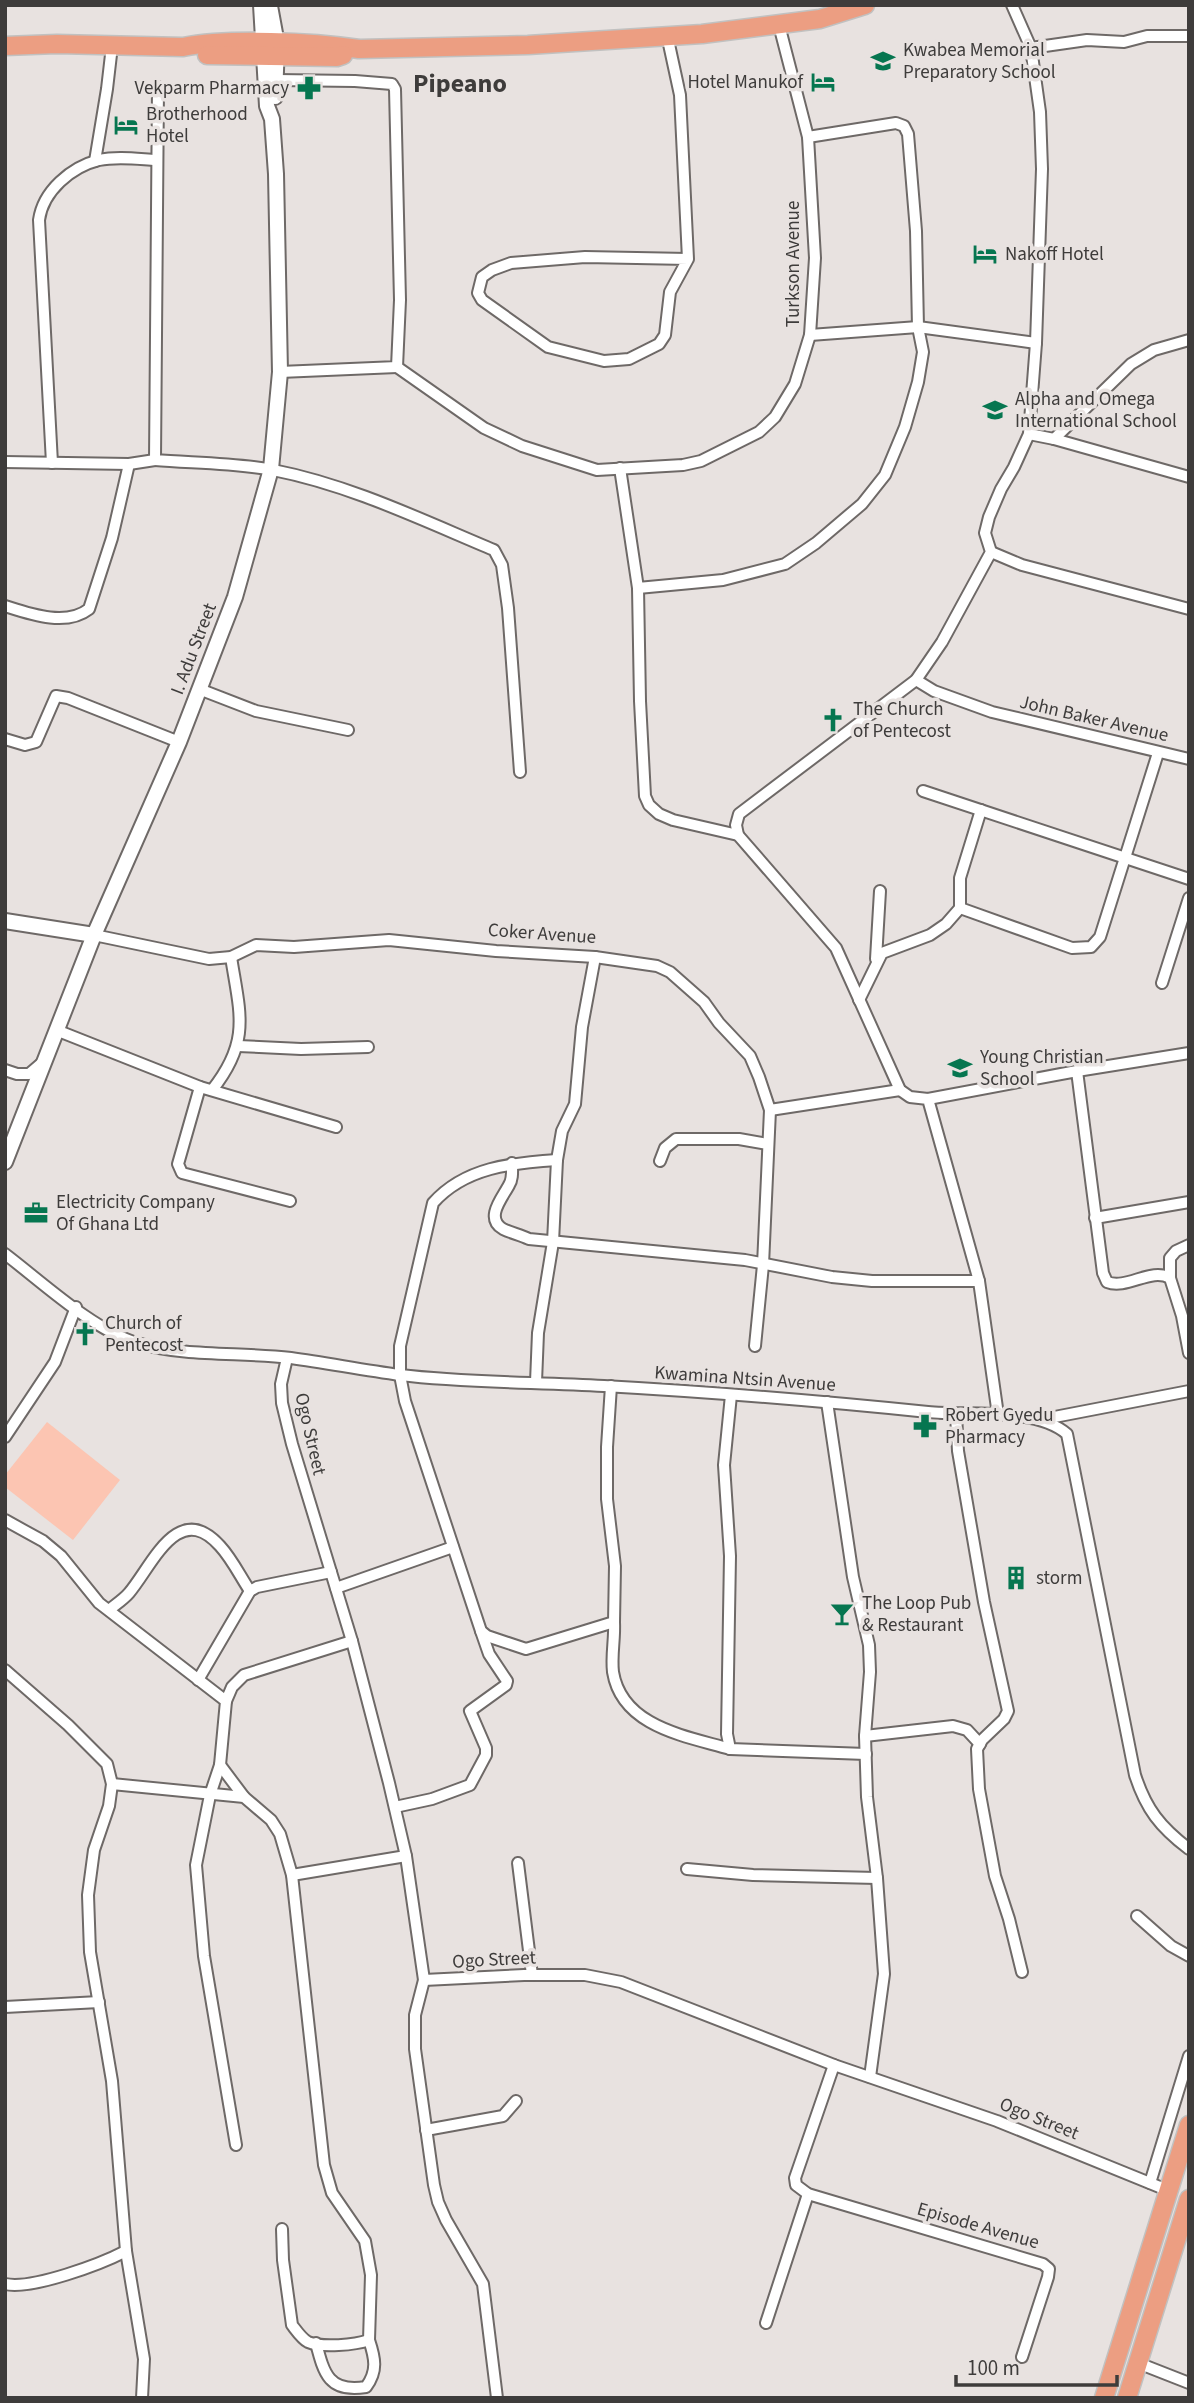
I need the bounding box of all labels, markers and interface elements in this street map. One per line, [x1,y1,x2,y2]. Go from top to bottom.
place label: Kwabea Memorial Preparatory School [903,37,1056,86]
school or university icon: Kwabea Memorial Preparatory School [869,47,897,75]
district label: Pipeano [413,65,507,102]
hotel icon: Hotel Manukof [809,68,837,96]
place label: Hotel Manukof [687,69,804,96]
pharmacy icon: Vekparm Pharmacy [295,74,323,102]
place label: Vekparm Pharmacy [134,75,289,102]
place label: Brotherhood Hotel [146,101,248,150]
hotel icon: Brotherhood Hotel [112,111,140,139]
street label: Turkson Avenue [780,201,807,327]
hotel icon: Nakoff Hotel [971,240,999,268]
place label: Nakoff Hotel [1005,241,1104,268]
place label: Alpha and Omega International School [1015,386,1177,435]
school or university icon: Alpha and Omega International School [981,396,1009,424]
street label: I. Adu Street [164,599,224,699]
street label: John Baker Avenue [1017,689,1171,749]
place label: The Church of Pentecost [853,696,951,745]
church icon: The Church of Pentecost [819,706,847,734]
street label: Coker Avenue [487,917,597,951]
place label: Young Christian School [979,1044,1104,1093]
school or university icon: Young Christian School [946,1054,974,1082]
place label: Electricity Company Of Ghana Ltd [56,1189,215,1238]
office icon: Electricity Company Of Ghana Ltd [22,1199,50,1227]
place label: Church of Pentecost [105,1310,184,1359]
church icon: Church of Pentecost [71,1320,99,1348]
street label: Kwamina Ntsin Avenue [653,1359,837,1399]
street label: Ogo Street [287,1390,333,1478]
place label: Robert Gyedu Pharmacy [945,1402,1054,1451]
pharmacy icon: Robert Gyedu Pharmacy [911,1412,939,1440]
building icon: storm [1002,1564,1030,1592]
place label: storm [1036,1565,1082,1592]
place label: The Loop Pub & Restaurant [862,1590,971,1639]
bar icon: The Loop Pub & Restaurant [828,1600,856,1628]
street label: Ogo Street [452,1944,537,1976]
street label: Ogo Street [995,2091,1083,2147]
street label: Episode Avenue [914,2196,1042,2256]
scale bar [956,2344,1117,2388]
text: 100 m [967,2353,1020,2383]

